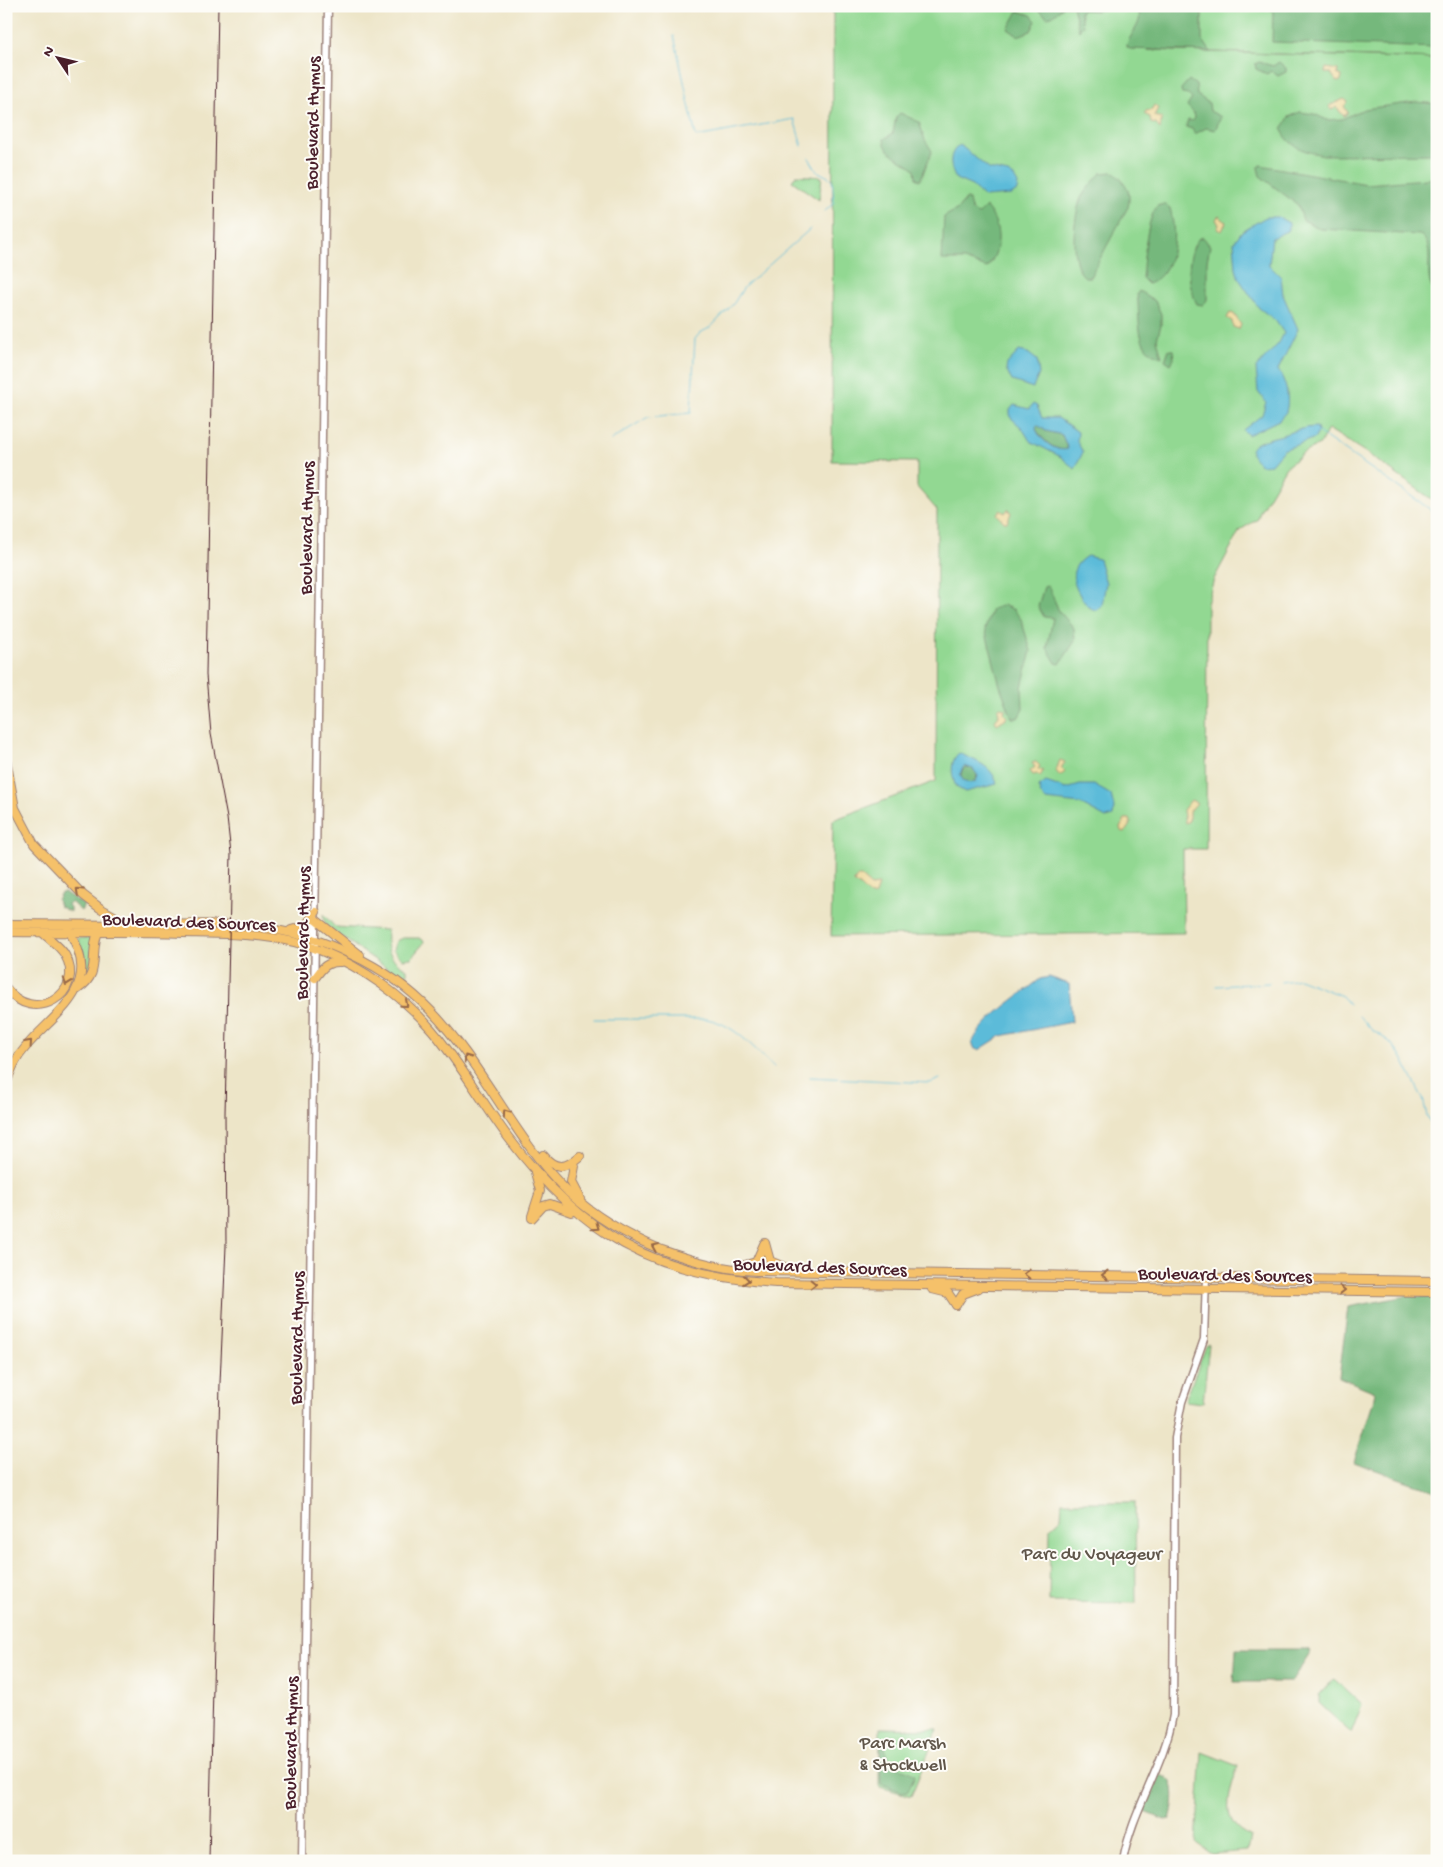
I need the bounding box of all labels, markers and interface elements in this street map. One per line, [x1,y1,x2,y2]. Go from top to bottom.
north arrow [32,32,82,82]
text: N [40,43,59,61]
street label: Boulevard Hymus [302,55,327,191]
street label: Boulevard Hymus [296,460,321,596]
street label: Boulevard Hymus [292,865,317,1001]
one-way arrow [76,888,85,897]
street label: Boulevard des Sources [101,909,277,938]
one-way arrow [63,978,73,986]
one-way arrow [400,998,409,1007]
one-way arrow [23,1039,32,1048]
one-way arrow [465,1055,473,1064]
one-way arrow [503,1109,512,1118]
one-way arrow [590,1221,600,1230]
one-way arrow [651,1242,660,1253]
street label: Boulevard des Sources [732,1254,908,1283]
street label: Boulevard des Sources [1137,1263,1313,1290]
one-way arrow [1022,1269,1030,1279]
street label: Boulevard Hymus [286,1270,311,1406]
one-way arrow [1100,1270,1108,1281]
one-way arrow [742,1274,750,1285]
one-way arrow [809,1278,817,1289]
one-way arrow [1338,1285,1346,1295]
park label: Parc du Voyageur [1021,1544,1164,1567]
street label: Boulevard Hymus [280,1675,305,1811]
park label: Parc Marsh & Stockwell [859,1733,947,1778]

